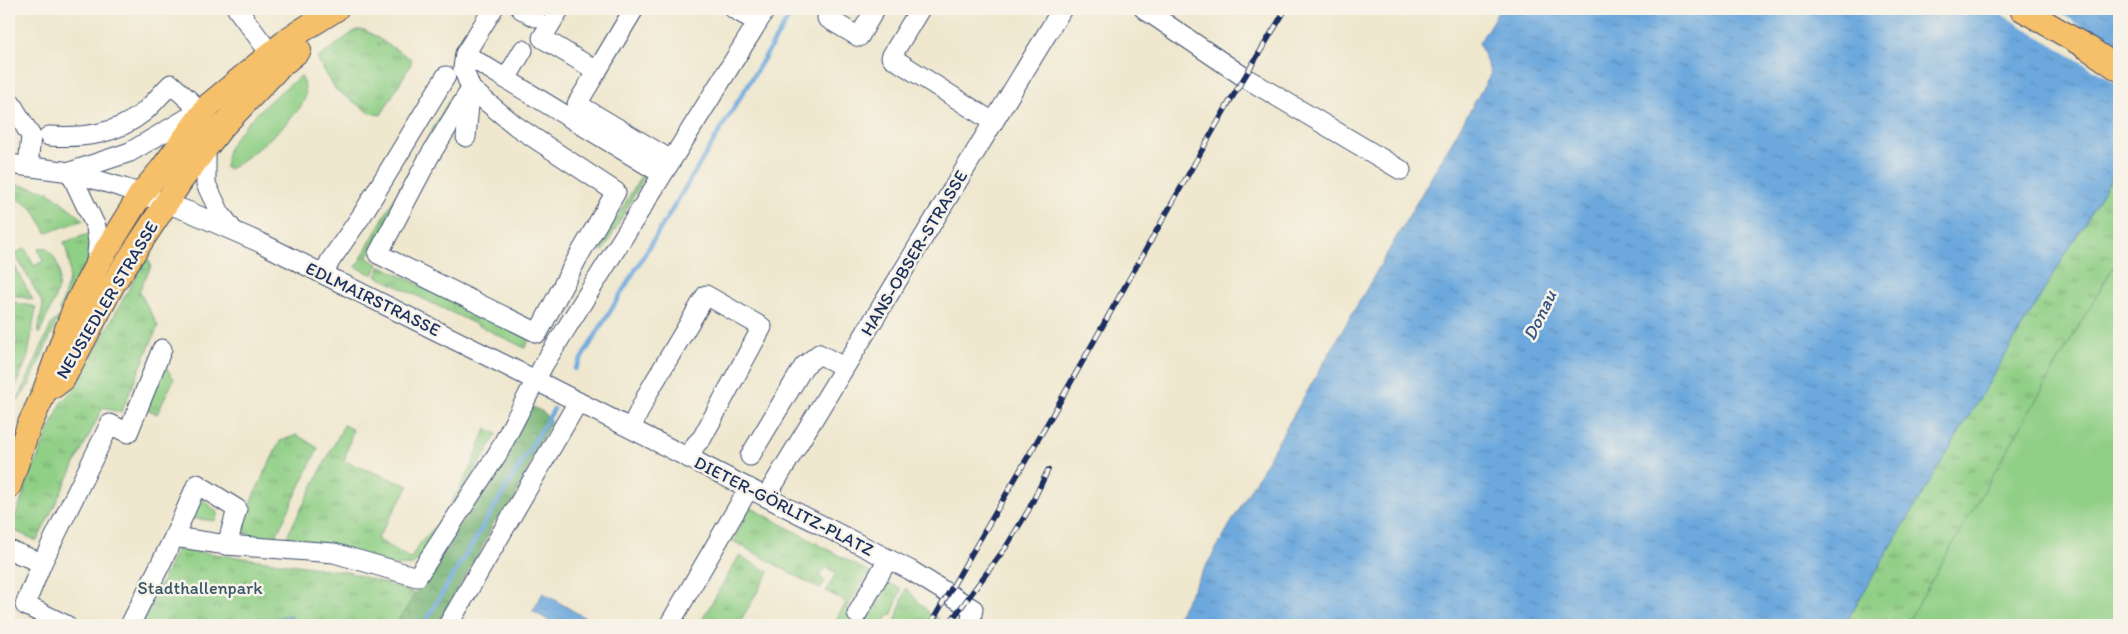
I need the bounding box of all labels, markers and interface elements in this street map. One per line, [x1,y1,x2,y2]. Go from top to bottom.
street label: HANS-OBSER-STRASSE [856,166,972,340]
street label: NEUSIEDLER STRASSE [51,217,163,383]
street label: EDLMAIRSTRASSE [302,257,444,341]
water label: Donau [1518,286,1562,344]
street label: DIETER-GÖRLITZ-PLATZ [691,451,877,561]
park label: Stadthallenpark [138,577,263,599]

